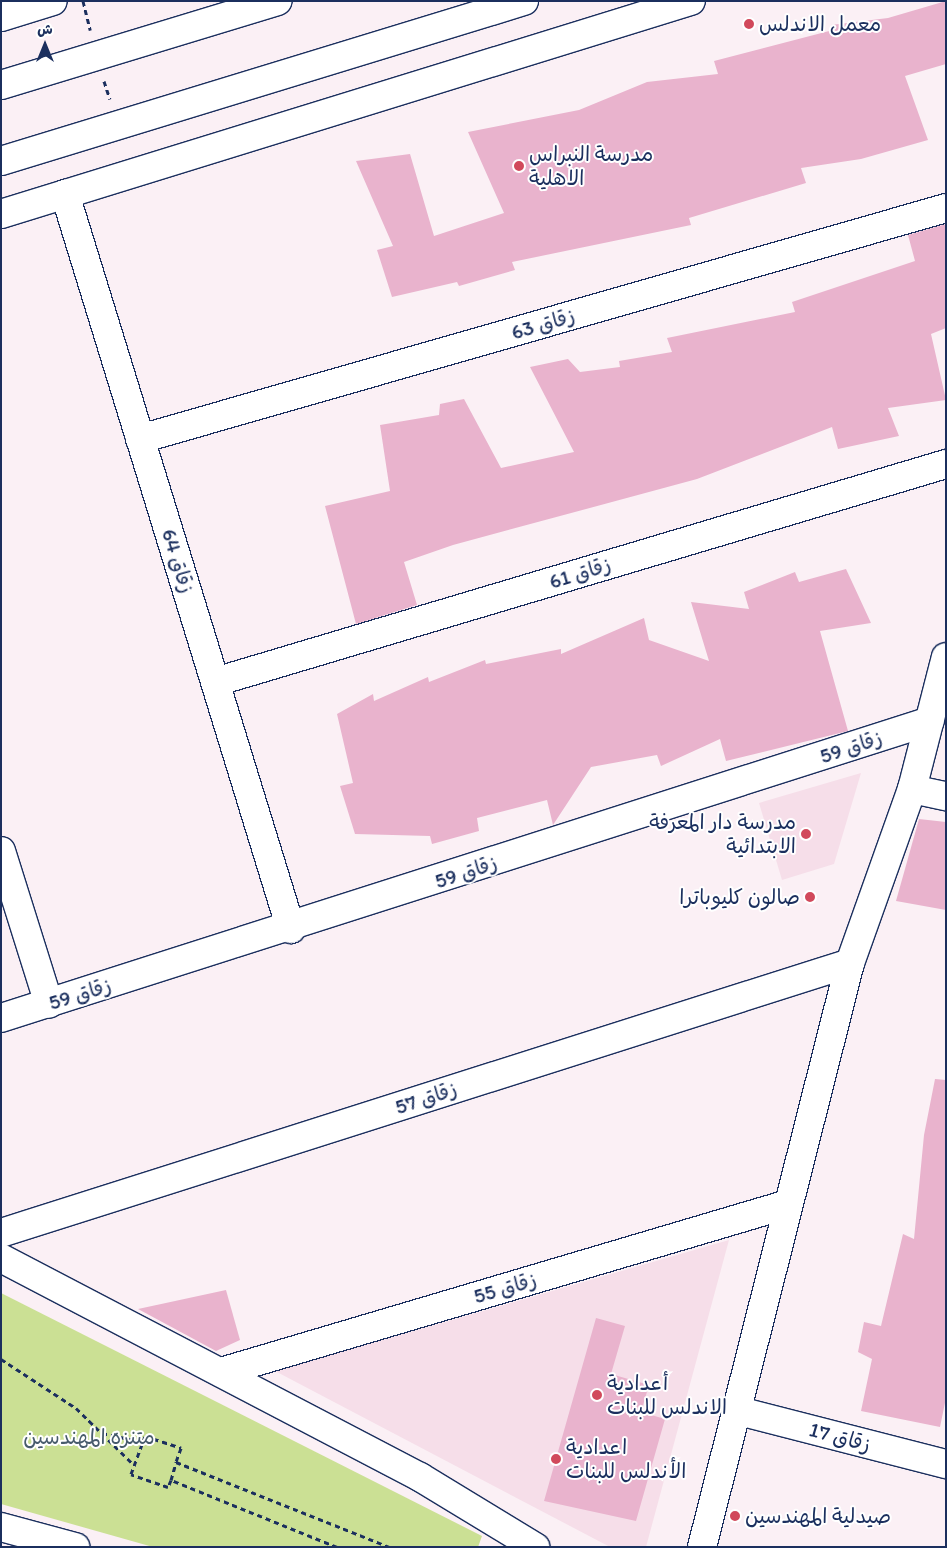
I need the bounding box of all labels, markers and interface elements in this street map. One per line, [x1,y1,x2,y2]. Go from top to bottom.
place label: معمل الاندلس [759,11,881,37]
marker: معمل الاندلس [743,18,755,30]
north arrow [20,20,70,70]
text: ش [37,21,53,38]
place label: مدرسة النبراس الاهلية [529,141,653,191]
marker: مدرسة النبراس الاهلية [513,160,525,172]
street label: زقاق 63 [508,303,578,345]
street label: زقاق 64 [156,526,200,596]
street label: زقاق 61 [546,552,614,594]
street label: زقاق 59 [817,725,885,769]
place label: مدرسة دار المعرفة الابتدائية [649,809,796,859]
marker: مدرسة دار المعرفة الابتدائية [800,828,812,840]
street label: زقاق 59 [432,850,500,894]
place label: صالون كليوباترا [679,884,800,910]
marker: صالون كليوباترا [804,891,816,903]
street label: زقاق 59 [46,973,114,1015]
street label: زقاق 57 [392,1076,460,1120]
street label: زقاق 55 [471,1267,539,1309]
place label: أعدادية الاندلس للبنات [607,1370,727,1420]
marker: أعدادية الاندلس للبنات [591,1389,603,1401]
street label: زقاق 17 [807,1417,873,1457]
park label: متنزه المهندسين [23,1424,155,1450]
place label: اعدادية الأندلس للبنات [566,1434,686,1484]
marker: اعدادية الأندلس للبنات [550,1453,562,1465]
place label: صيدلية المهندسين [745,1503,891,1529]
marker: صيدلية المهندسين [729,1510,741,1522]

